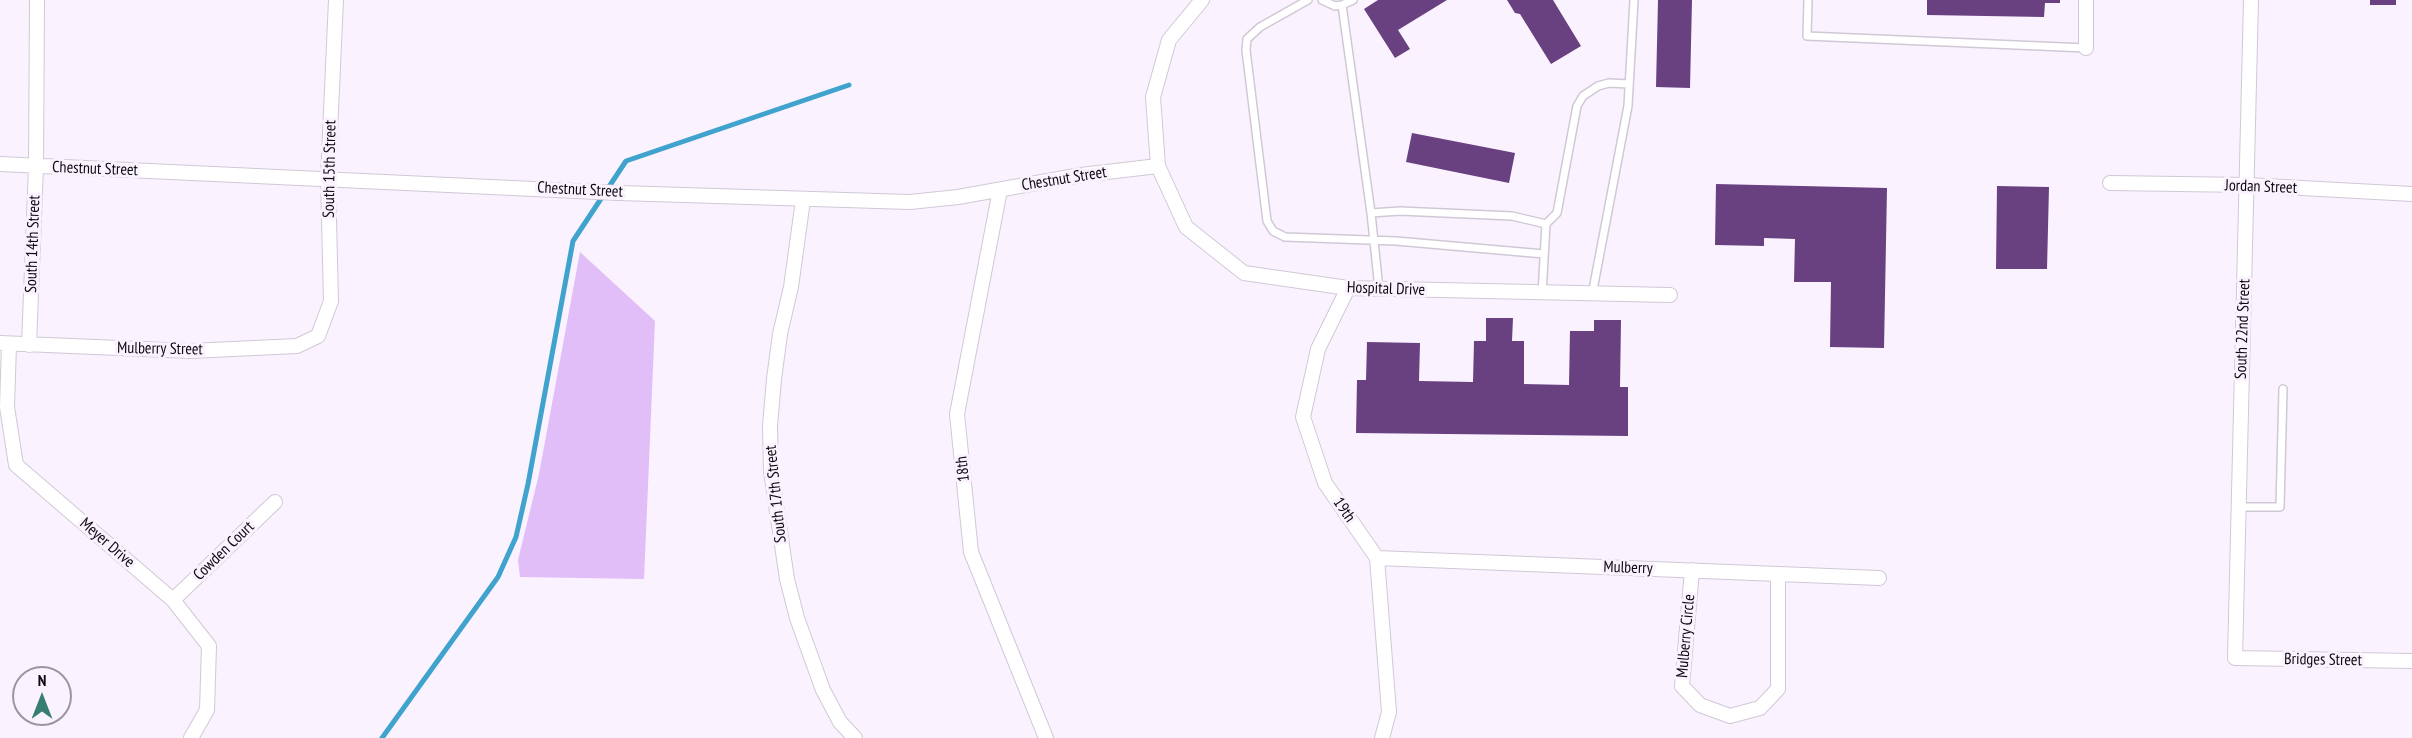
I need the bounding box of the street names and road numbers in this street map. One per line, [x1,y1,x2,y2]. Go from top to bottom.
street label: South 15th Street [320,120,340,218]
street label: Chestnut Street [52,158,138,180]
street label: Chestnut Street [1020,163,1108,195]
street label: Jordan Street [2225,176,2297,198]
street label: Chestnut Street [537,178,623,202]
street label: South 14th Street [22,195,44,293]
street label: Hospital Drive [1347,278,1425,300]
street label: South 22nd Street [2232,278,2254,380]
street label: Mulberry Street [117,339,203,359]
street label: South 17th Street [761,444,791,544]
street label: 18th [952,455,974,483]
street label: 19th [1329,494,1359,526]
street label: Meyer Drive [76,514,138,572]
street label: Cowden Court [190,517,258,585]
street label: Mulberry [1603,558,1653,578]
street label: Mulberry Circle [1673,593,1699,679]
street label: Bridges Street [2284,650,2362,670]

